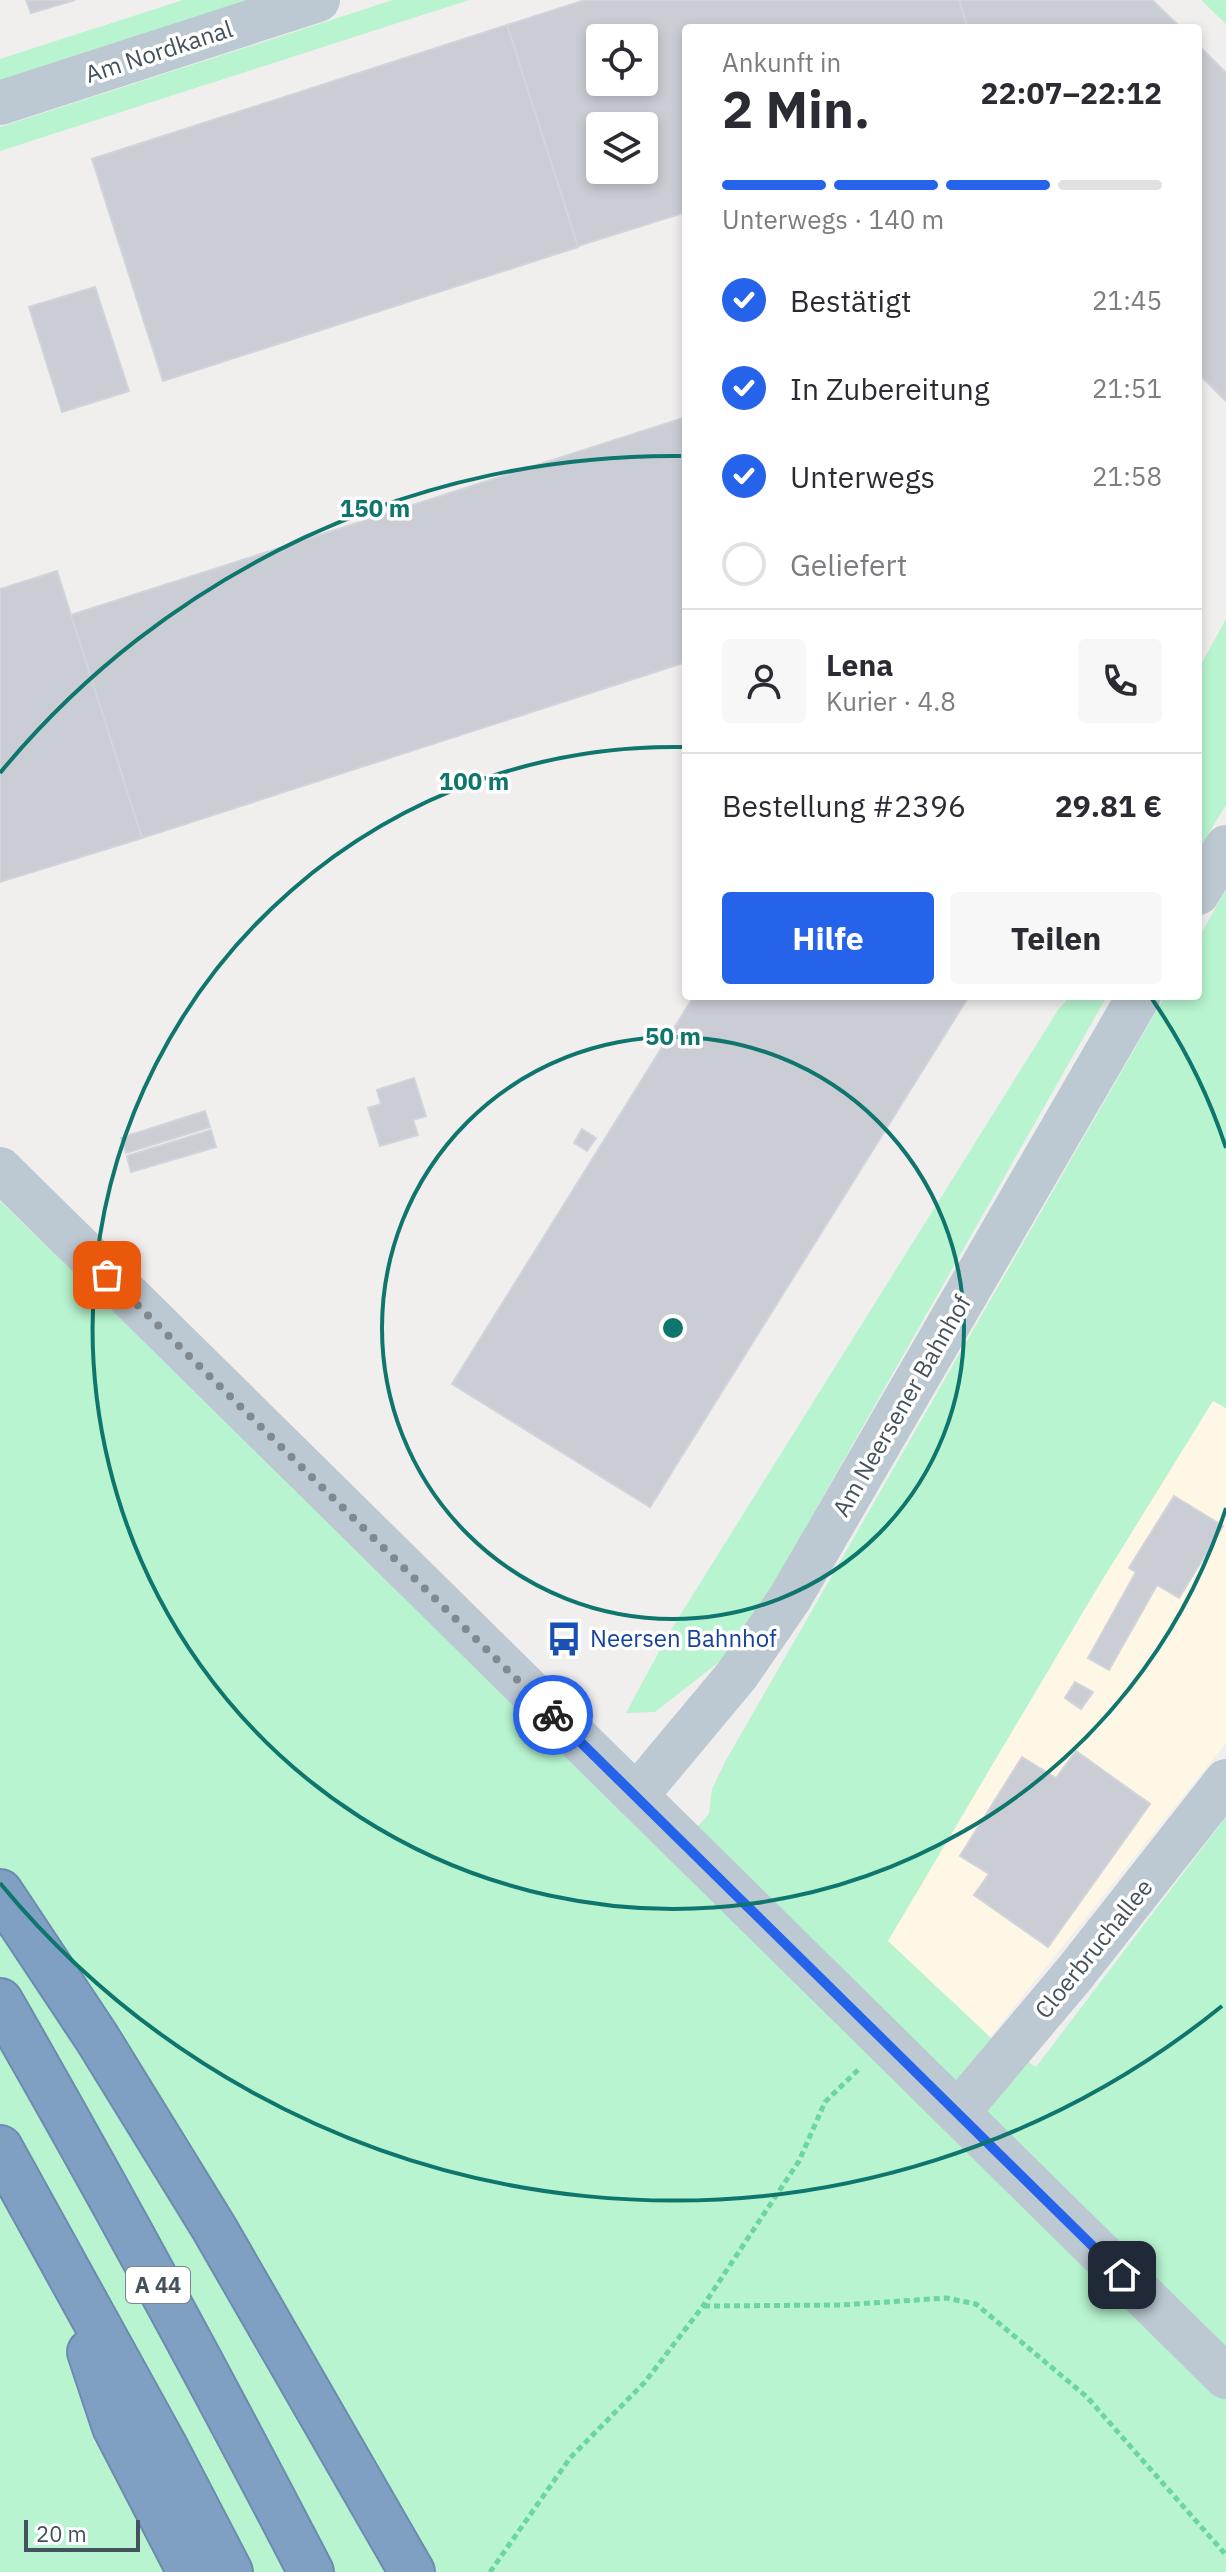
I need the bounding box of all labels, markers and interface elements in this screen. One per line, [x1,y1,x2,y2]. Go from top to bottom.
street label: Am Nordkanal [81,12,237,90]
map controls [586,24,658,184]
button: locate [586,24,658,96]
text: Ankunft in [722,45,841,79]
text: 22:07–22:12 [981,73,1162,112]
text: 2 Min. [722,75,870,142]
button: layers [586,112,658,184]
text: Unterwegs · 140 m [722,202,944,236]
icon: check [722,278,766,322]
text: Bestätigt [790,281,911,320]
text: 21:45 [1092,283,1162,317]
icon: check [722,366,766,410]
text: In Zubereitung [790,369,990,408]
text: 21:51 [1092,371,1162,405]
icon: check [722,454,766,498]
text: Unterwegs [790,457,935,496]
text: 21:58 [1092,459,1162,493]
text: 150 m [340,492,410,524]
text: Geliefert [790,545,907,584]
button: person [722,639,806,723]
button: phone [1078,639,1162,723]
text: Lena [826,645,893,684]
text: Kurier · 4.8 [826,684,956,718]
text: 100 m [439,765,509,797]
text: Bestellung #2396 [722,786,966,825]
text: 29.81 € [1055,786,1162,825]
button: Hilfe [722,892,934,984]
button: Teilen [950,892,1162,984]
text: 50 m [645,1020,701,1052]
pin [73,1241,141,1309]
icon: bag [85,1253,129,1297]
street label: Am Neersener Bahnhof [825,1289,978,1522]
centre of rings [659,1314,687,1342]
bus stop icon: Neersen Bahnhof [545,1620,583,1658]
place label: Neersen Bahnhof [590,1622,777,1654]
courier [513,1675,593,1755]
icon: bike [531,1693,575,1737]
street label: Cloerbruchallee [1027,1872,1159,2025]
pin [1088,2241,1156,2309]
icon: home [1100,2253,1144,2297]
road number: A 44 [126,2267,190,2303]
scale bar [24,2516,140,2552]
text: 20 m [36,2519,87,2548]

